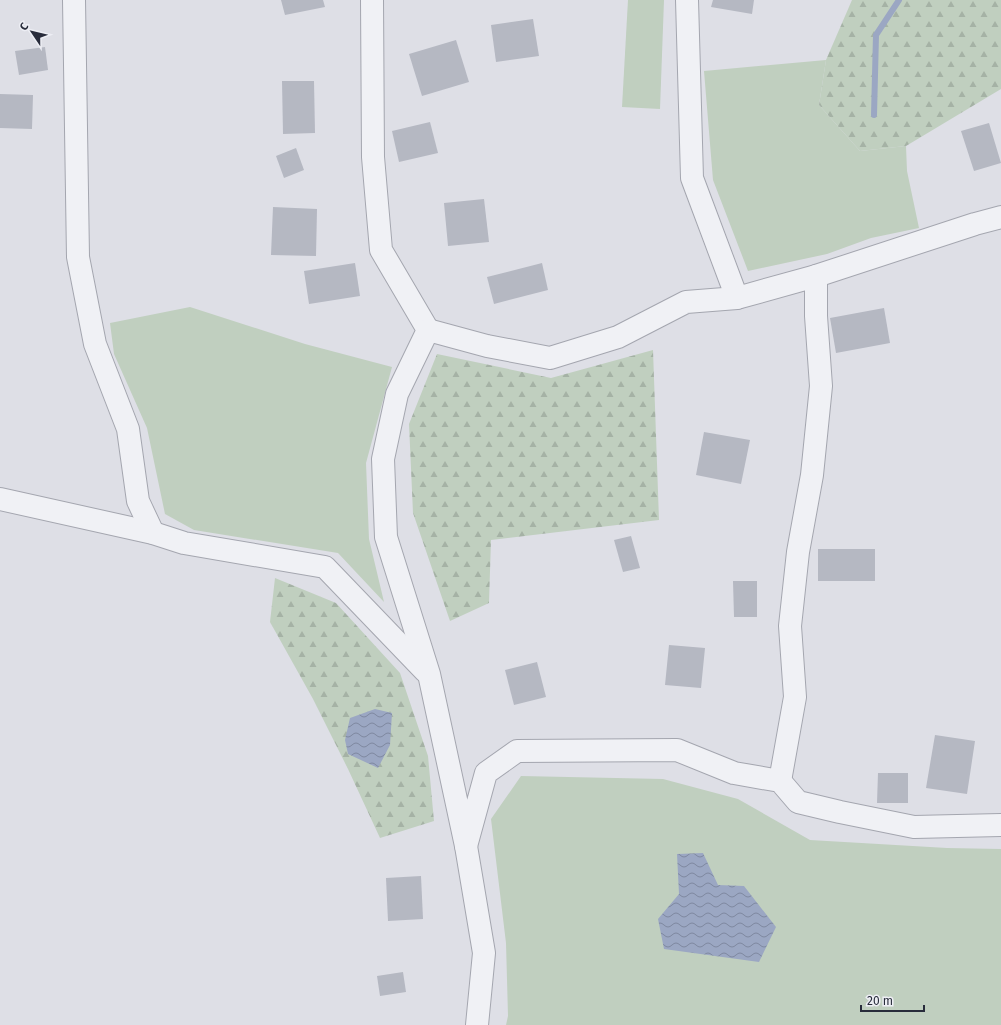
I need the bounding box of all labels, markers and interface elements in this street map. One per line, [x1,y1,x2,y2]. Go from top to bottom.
north arrow [12,12,52,52]
text: С [17,20,32,33]
scale bar [861,987,924,1013]
text: 20 m [867,994,893,1008]

